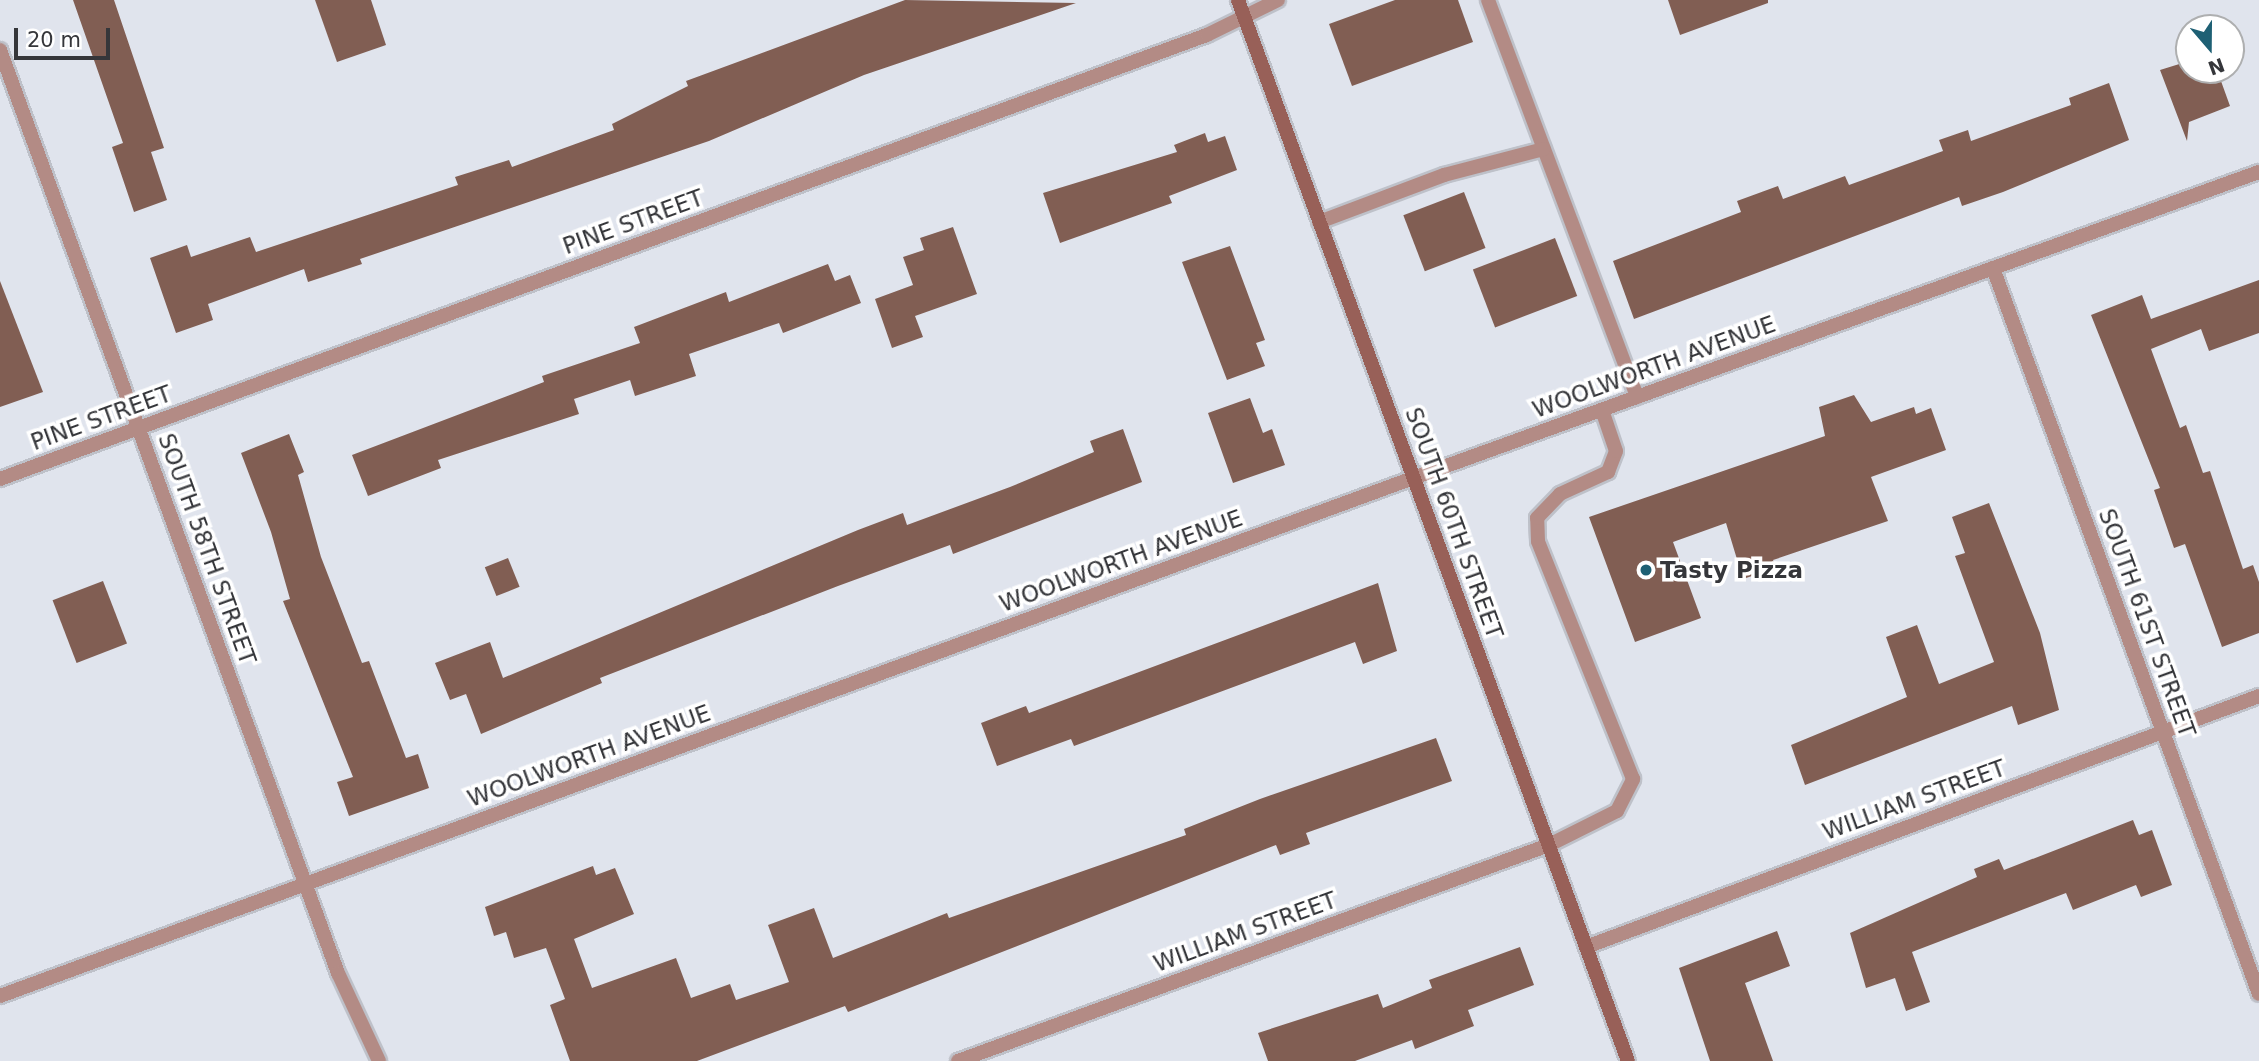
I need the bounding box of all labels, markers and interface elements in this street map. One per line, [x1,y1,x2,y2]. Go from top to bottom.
scale bar [18,14,114,58]
north arrow [2175,14,2245,84]
text: 20 m [27,28,81,52]
text: N [2205,54,2228,80]
street label: PINE STREET [559,184,707,260]
street label: WOOLWORTH AVENUE [1529,310,1779,424]
street label: PINE STREET [27,380,175,456]
street label: SOUTH 60TH STREET [1399,404,1509,642]
street label: SOUTH 58TH STREET [152,430,262,668]
street label: WOOLWORTH AVENUE [996,504,1246,618]
street label: SOUTH 61ST STREET [2093,505,2201,741]
place label: Tasty Pizza [1660,556,1803,584]
marker: Tasty Pizza [1638,562,1654,578]
street label: WOOLWORTH AVENUE [464,699,714,813]
street label: WILLIAM STREET [1819,754,2009,846]
street label: WILLIAM STREET [1150,886,1340,978]

